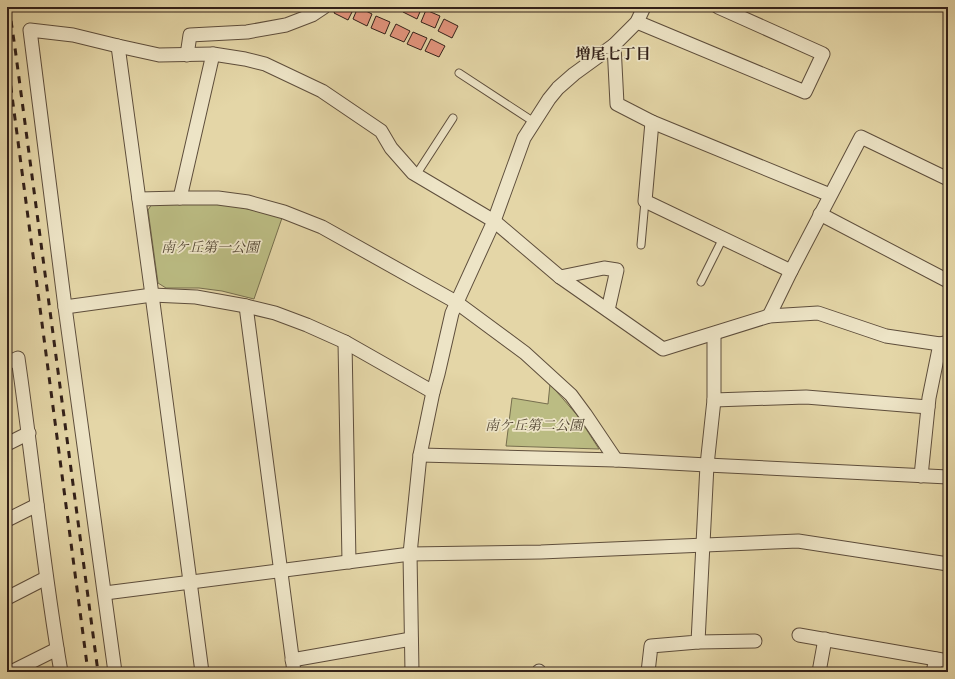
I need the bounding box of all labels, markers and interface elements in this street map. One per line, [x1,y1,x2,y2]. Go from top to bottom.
district label: 増尾七丁目 [575,45,651,64]
park label: 南ケ丘第一公園 [161,239,261,256]
park label: 南ケ丘第二公園 [485,417,585,434]

